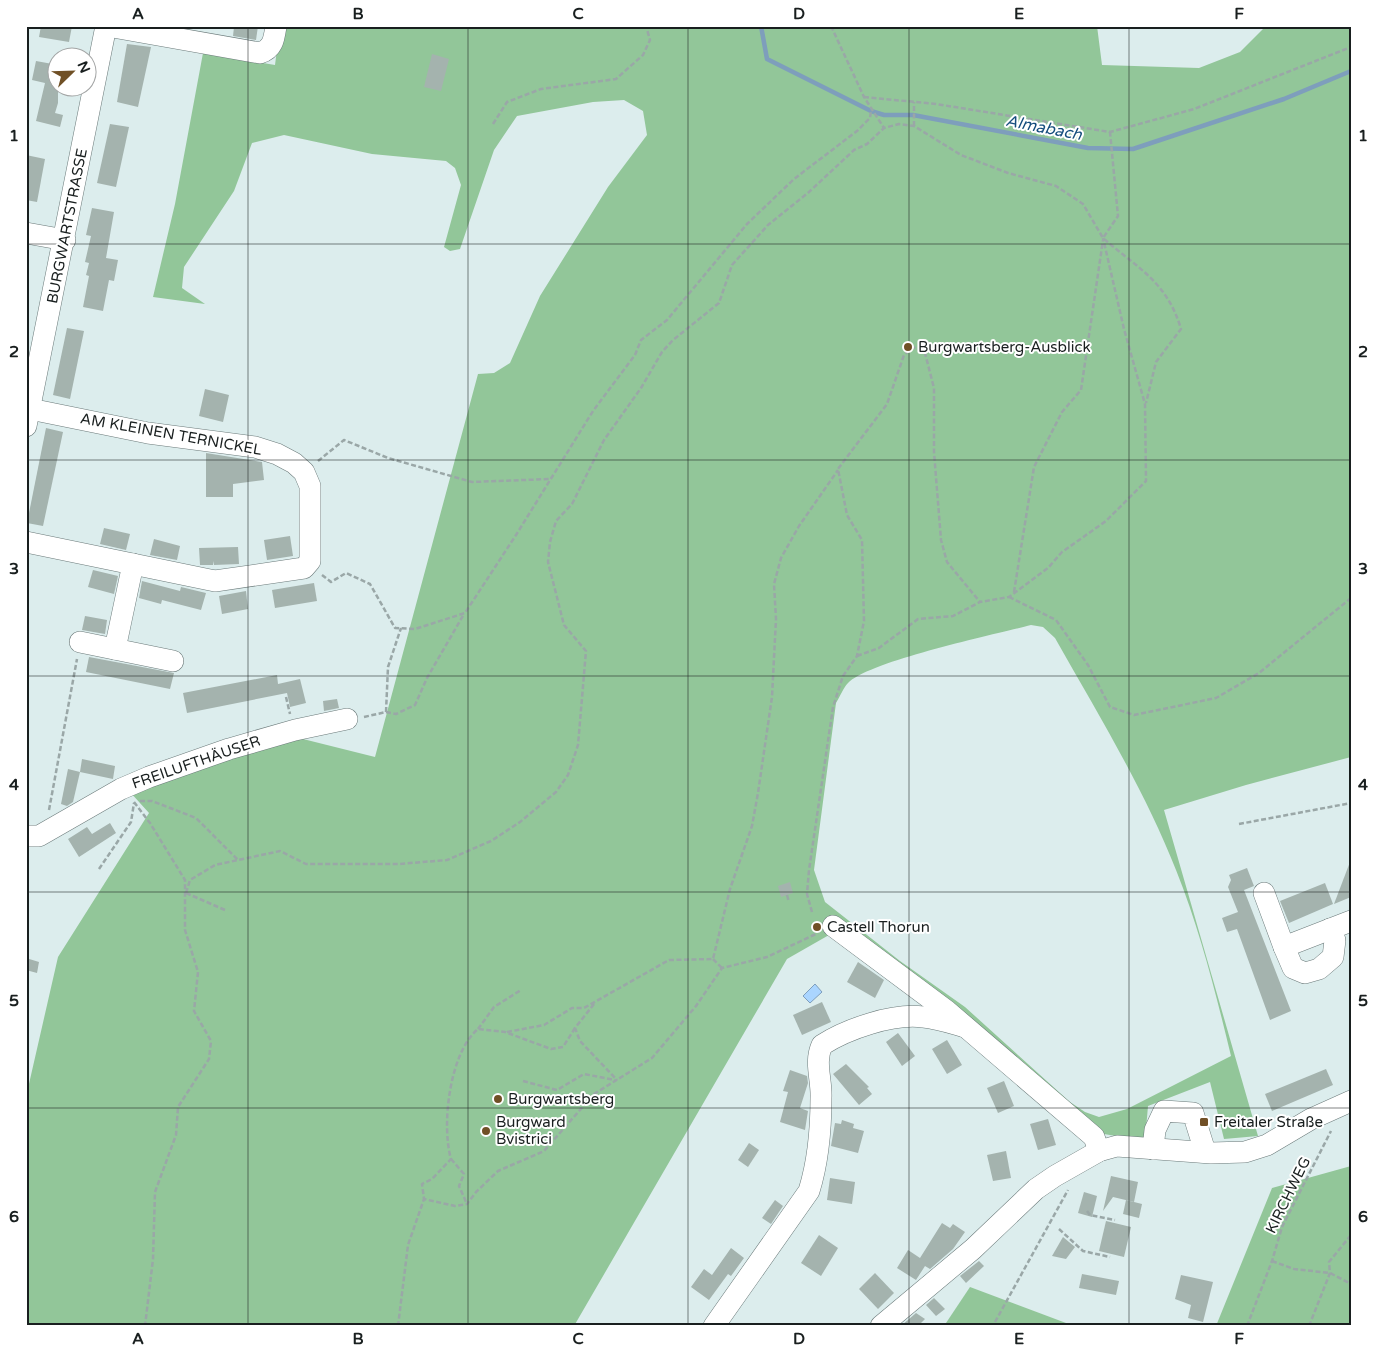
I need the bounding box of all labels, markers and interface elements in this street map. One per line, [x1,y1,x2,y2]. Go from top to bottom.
text: A [132,4,144,24]
text: B [352,4,364,24]
text: C [572,4,584,24]
text: D [793,4,805,24]
text: E [1014,4,1024,24]
text: F [1234,4,1244,24]
north arrow [48,48,98,98]
text: N [73,59,94,76]
water label: Almabach [1004,111,1085,145]
text: 1 [9,126,19,146]
text: 1 [1358,126,1368,146]
street label: BURGWARTSTRASSE [43,147,91,305]
place label: Burgwartsberg-Ausblick [918,338,1091,356]
marker: Burgwartsberg-Ausblick [902,341,914,353]
text: 2 [9,342,19,362]
text: 2 [1358,342,1368,362]
street label: AM KLEINEN TERNICKEL [79,409,264,459]
text: 3 [9,559,19,579]
text: 3 [1358,559,1368,579]
street label: FREILUFTHÄUSER [129,732,263,792]
text: 4 [9,775,19,795]
text: 4 [1358,775,1368,795]
place label: Castell Thorun [827,918,930,936]
marker: Castell Thorun [811,921,823,933]
text: 5 [9,991,19,1011]
text: 5 [1358,991,1368,1011]
place label: Burgwartsberg [508,1090,614,1108]
marker: Burgwartsberg [492,1093,504,1105]
place label: Burgward Bvistrici [496,1113,566,1148]
place label: Freitaler Straße [1214,1113,1323,1131]
marker: Freitaler Straße [1198,1116,1210,1128]
marker: Burgward Bvistrici [480,1125,492,1137]
street label: KIRCHWEG [1262,1154,1314,1236]
text: 6 [9,1207,19,1227]
text: 6 [1358,1207,1368,1227]
text: A [132,1329,144,1349]
text: B [352,1329,364,1349]
text: C [572,1329,584,1349]
text: D [793,1329,805,1349]
text: E [1014,1329,1024,1349]
text: F [1234,1329,1244,1349]

